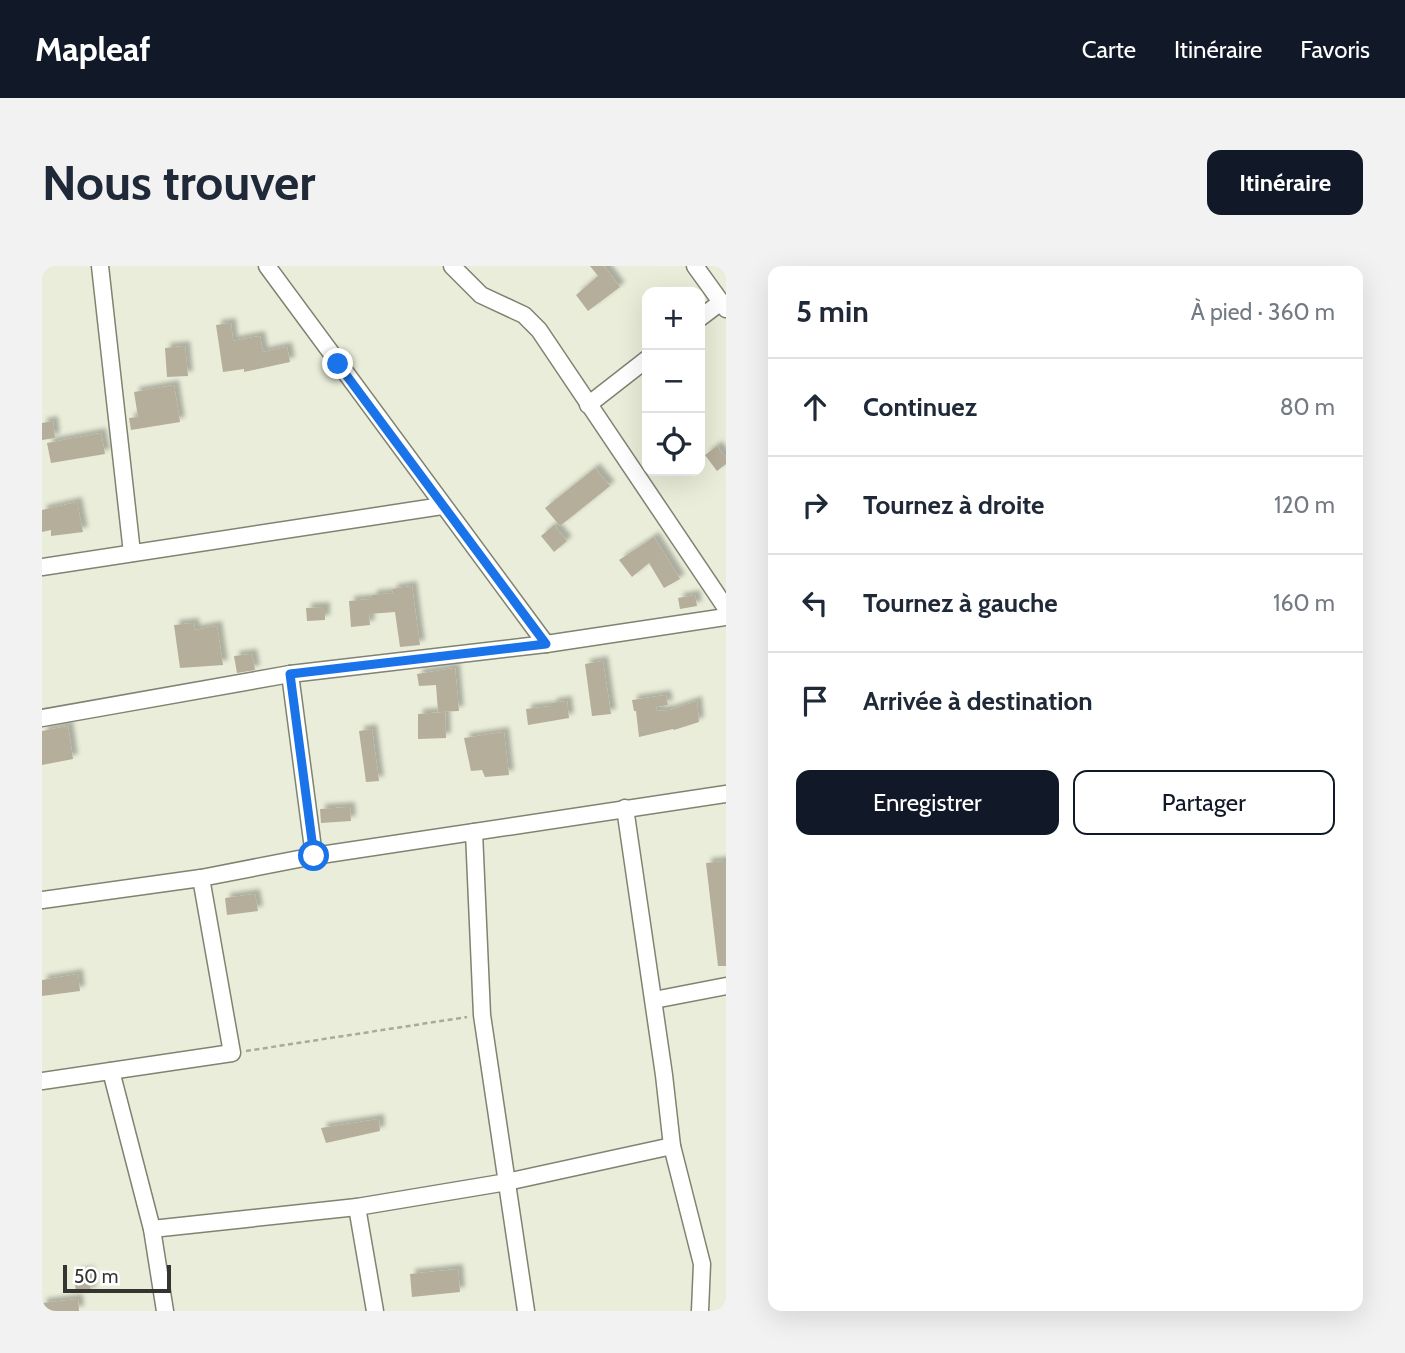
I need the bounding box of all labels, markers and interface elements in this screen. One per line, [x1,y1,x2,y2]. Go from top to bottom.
text: Mapleaf [35,29,151,69]
text: Carte [1082,35,1136,64]
text: Itinéraire [1174,35,1262,64]
text: Favoris [1300,35,1370,64]
button: Itinéraire [1207,150,1363,215]
text: Nous trouver [42,153,316,212]
map controls [642,287,705,476]
button: + [642,287,705,350]
text: 5 min [796,293,869,330]
text: À pied · 360 m [1191,298,1335,326]
route end [322,348,353,379]
button: − [642,350,705,413]
icon: ahead [796,388,834,426]
text: Continuez [863,391,977,423]
text: 80 m [1280,393,1335,421]
button: locate [642,413,705,476]
icon: right [796,486,834,524]
text: Tournez à droite [863,489,1045,521]
text: 120 m [1274,491,1335,519]
icon: left [796,584,834,622]
text: Tournez à gauche [863,587,1058,619]
text: 160 m [1273,589,1335,617]
icon: arrive [796,682,834,720]
text: Arrivée à destination [863,685,1093,717]
button: Enregistrer [796,770,1059,835]
button: Partager [1073,770,1335,835]
route start [298,840,329,871]
scale bar [63,1262,172,1294]
text: 50 m [74,1265,118,1288]

